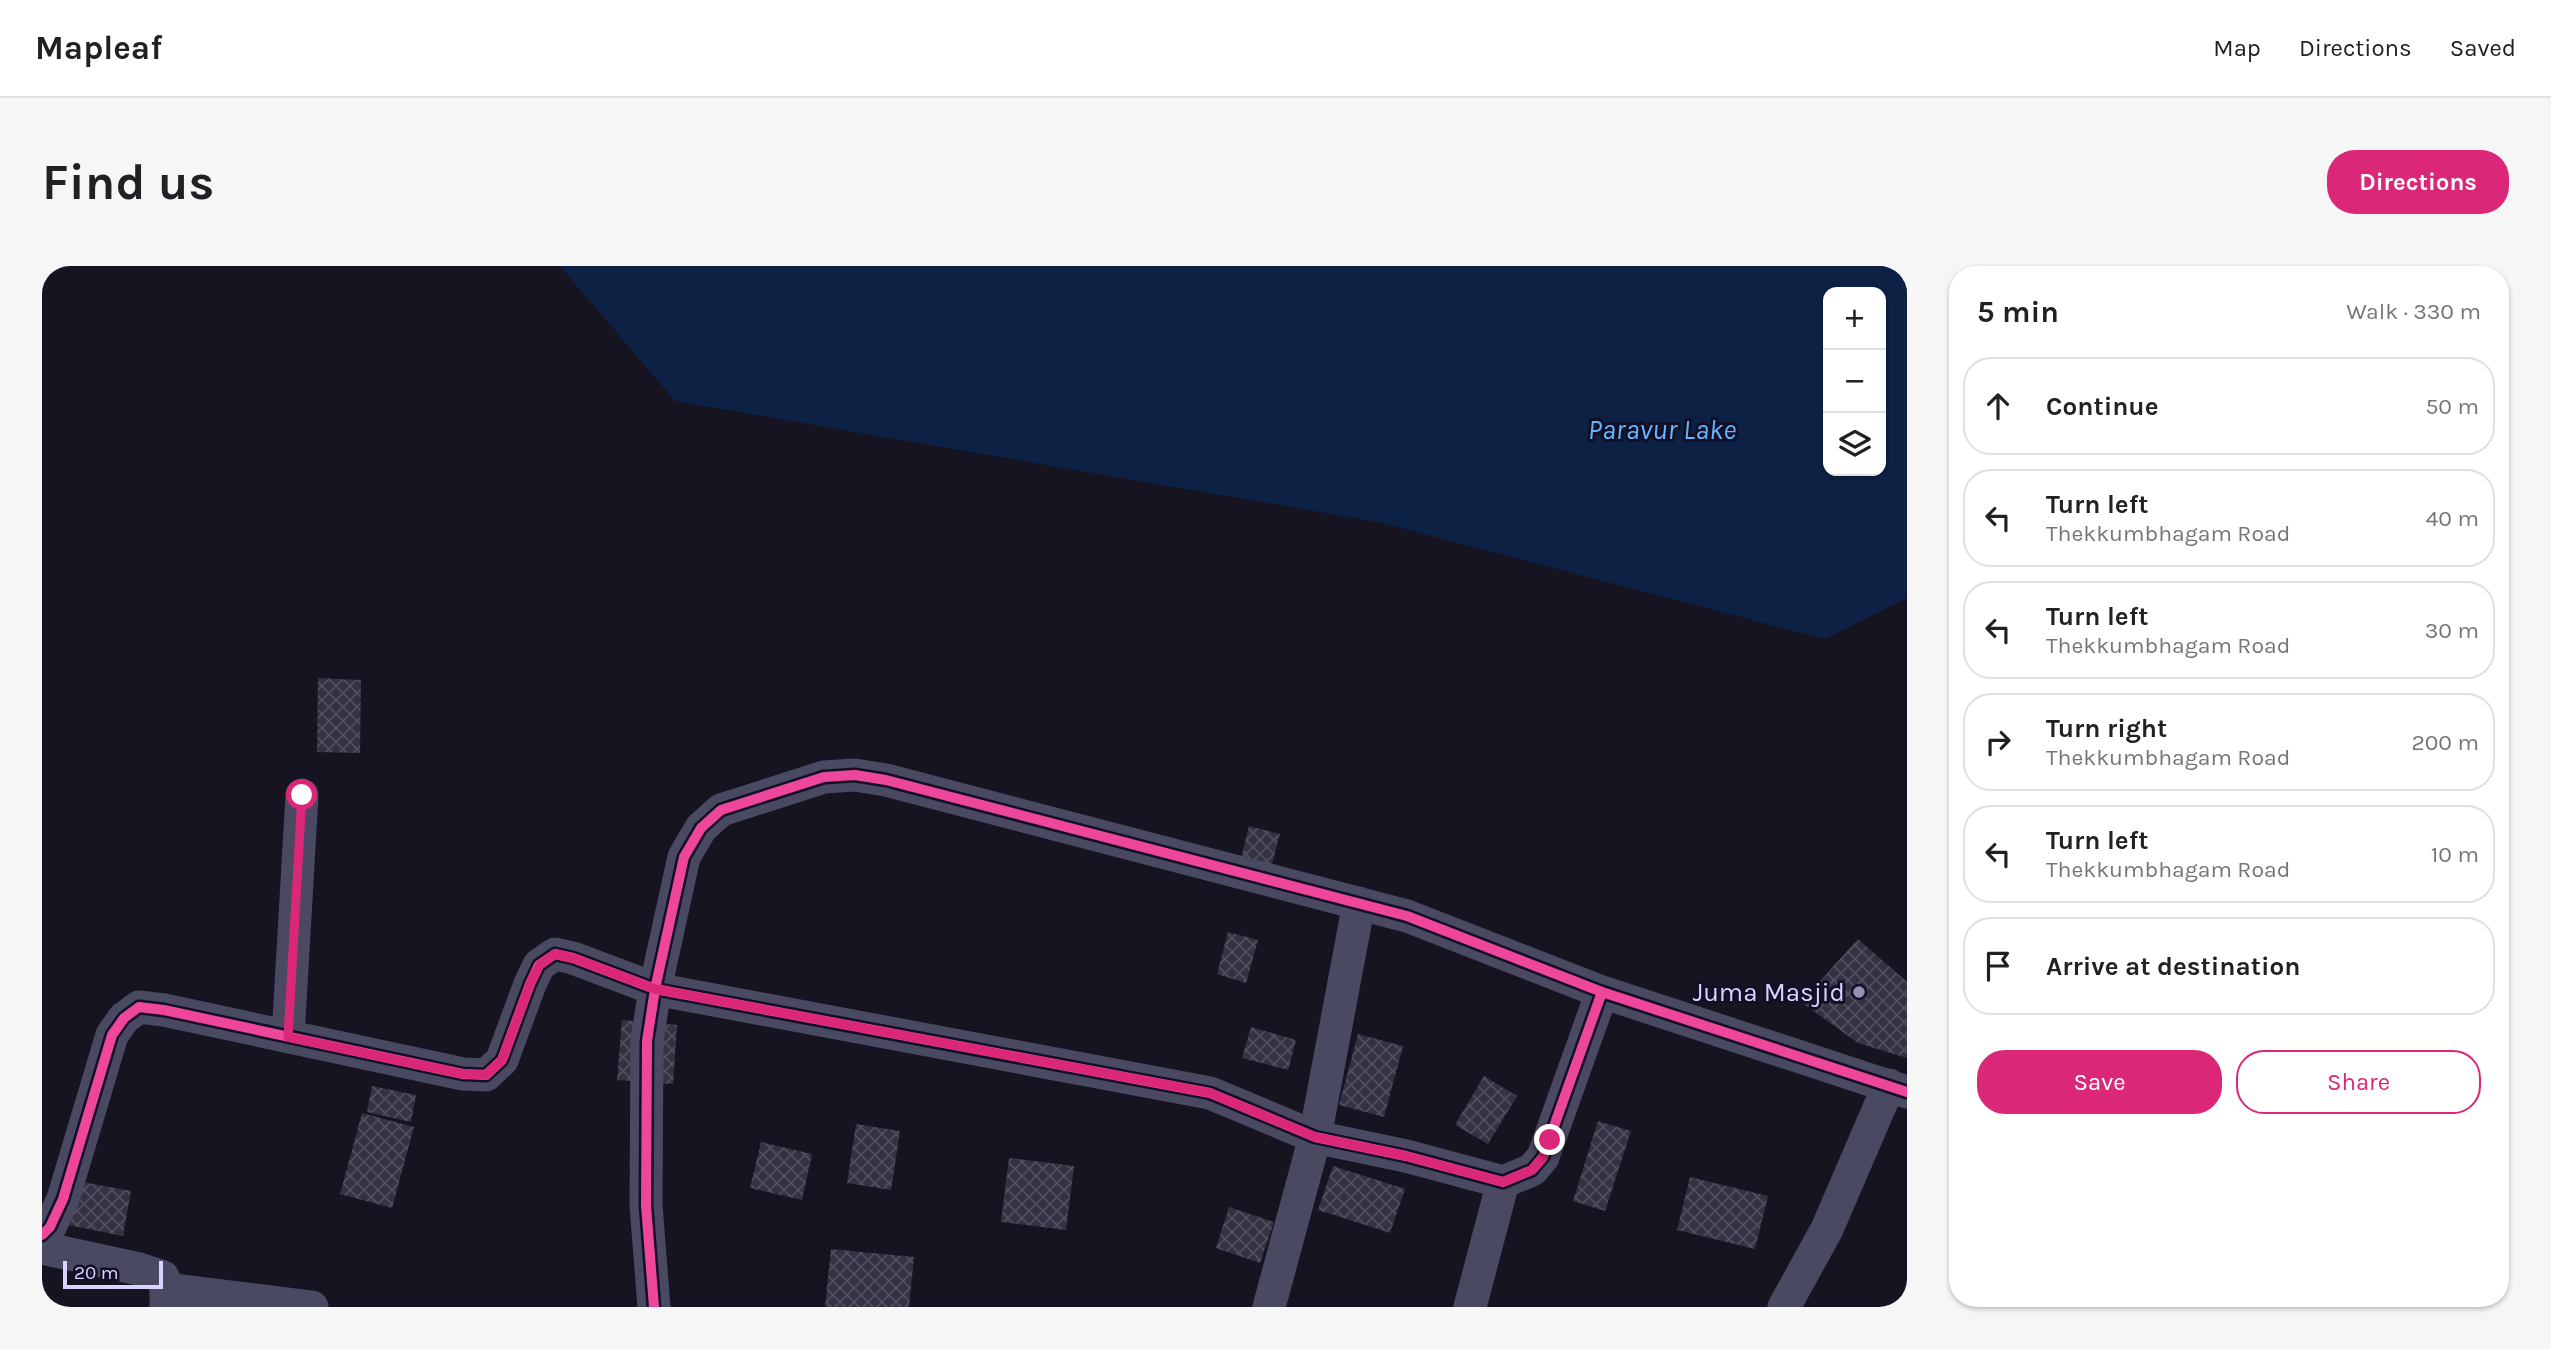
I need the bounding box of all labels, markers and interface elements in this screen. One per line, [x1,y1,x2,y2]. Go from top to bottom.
text: Mapleaf [35,29,162,67]
text: Map [2213,34,2261,62]
text: Directions [2299,34,2412,62]
text: Saved [2450,34,2516,62]
button: Directions [2327,150,2509,214]
text: Find us [42,154,214,211]
map controls [1823,287,1886,476]
button: + [1823,287,1886,350]
text: 5 min [1977,294,2059,330]
text: Walk · 330 m [2346,298,2481,325]
button: − [1823,350,1886,413]
icon: ahead [1979,387,2017,425]
text: Continue [2046,391,2158,422]
text: 50 m [2425,393,2479,420]
water label: Paravur Lake [1588,413,1736,446]
button: layers [1823,413,1886,476]
text: Turn left [2046,489,2148,520]
icon: left [1979,499,2017,537]
text: 40 m [2426,505,2479,532]
text: Thekkumbhagam Road [2046,520,2290,547]
text: Turn left [2046,601,2148,632]
icon: left [1979,611,2017,649]
text: 30 m [2425,617,2479,644]
text: Thekkumbhagam Road [2046,632,2290,659]
text: Turn right [2046,713,2167,744]
icon: right [1979,723,2017,761]
text: 200 m [2411,729,2479,756]
text: Thekkumbhagam Road [2046,744,2290,771]
route start [286,779,317,810]
text: Turn left [2046,825,2148,856]
icon: left [1979,835,2017,873]
text: 10 m [2431,841,2479,868]
text: Thekkumbhagam Road [2046,856,2290,883]
icon: arrive [1979,947,2017,985]
text: Arrive at destination [2046,951,2300,982]
place label: Juma Masjid [1693,977,1845,1008]
marker: Juma Masjid [1851,984,1867,1000]
button: Save [1977,1050,2222,1114]
button: Share [2236,1050,2481,1114]
route end [1534,1124,1565,1155]
scale bar [63,1258,163,1290]
text: 20 m [74,1262,119,1284]

